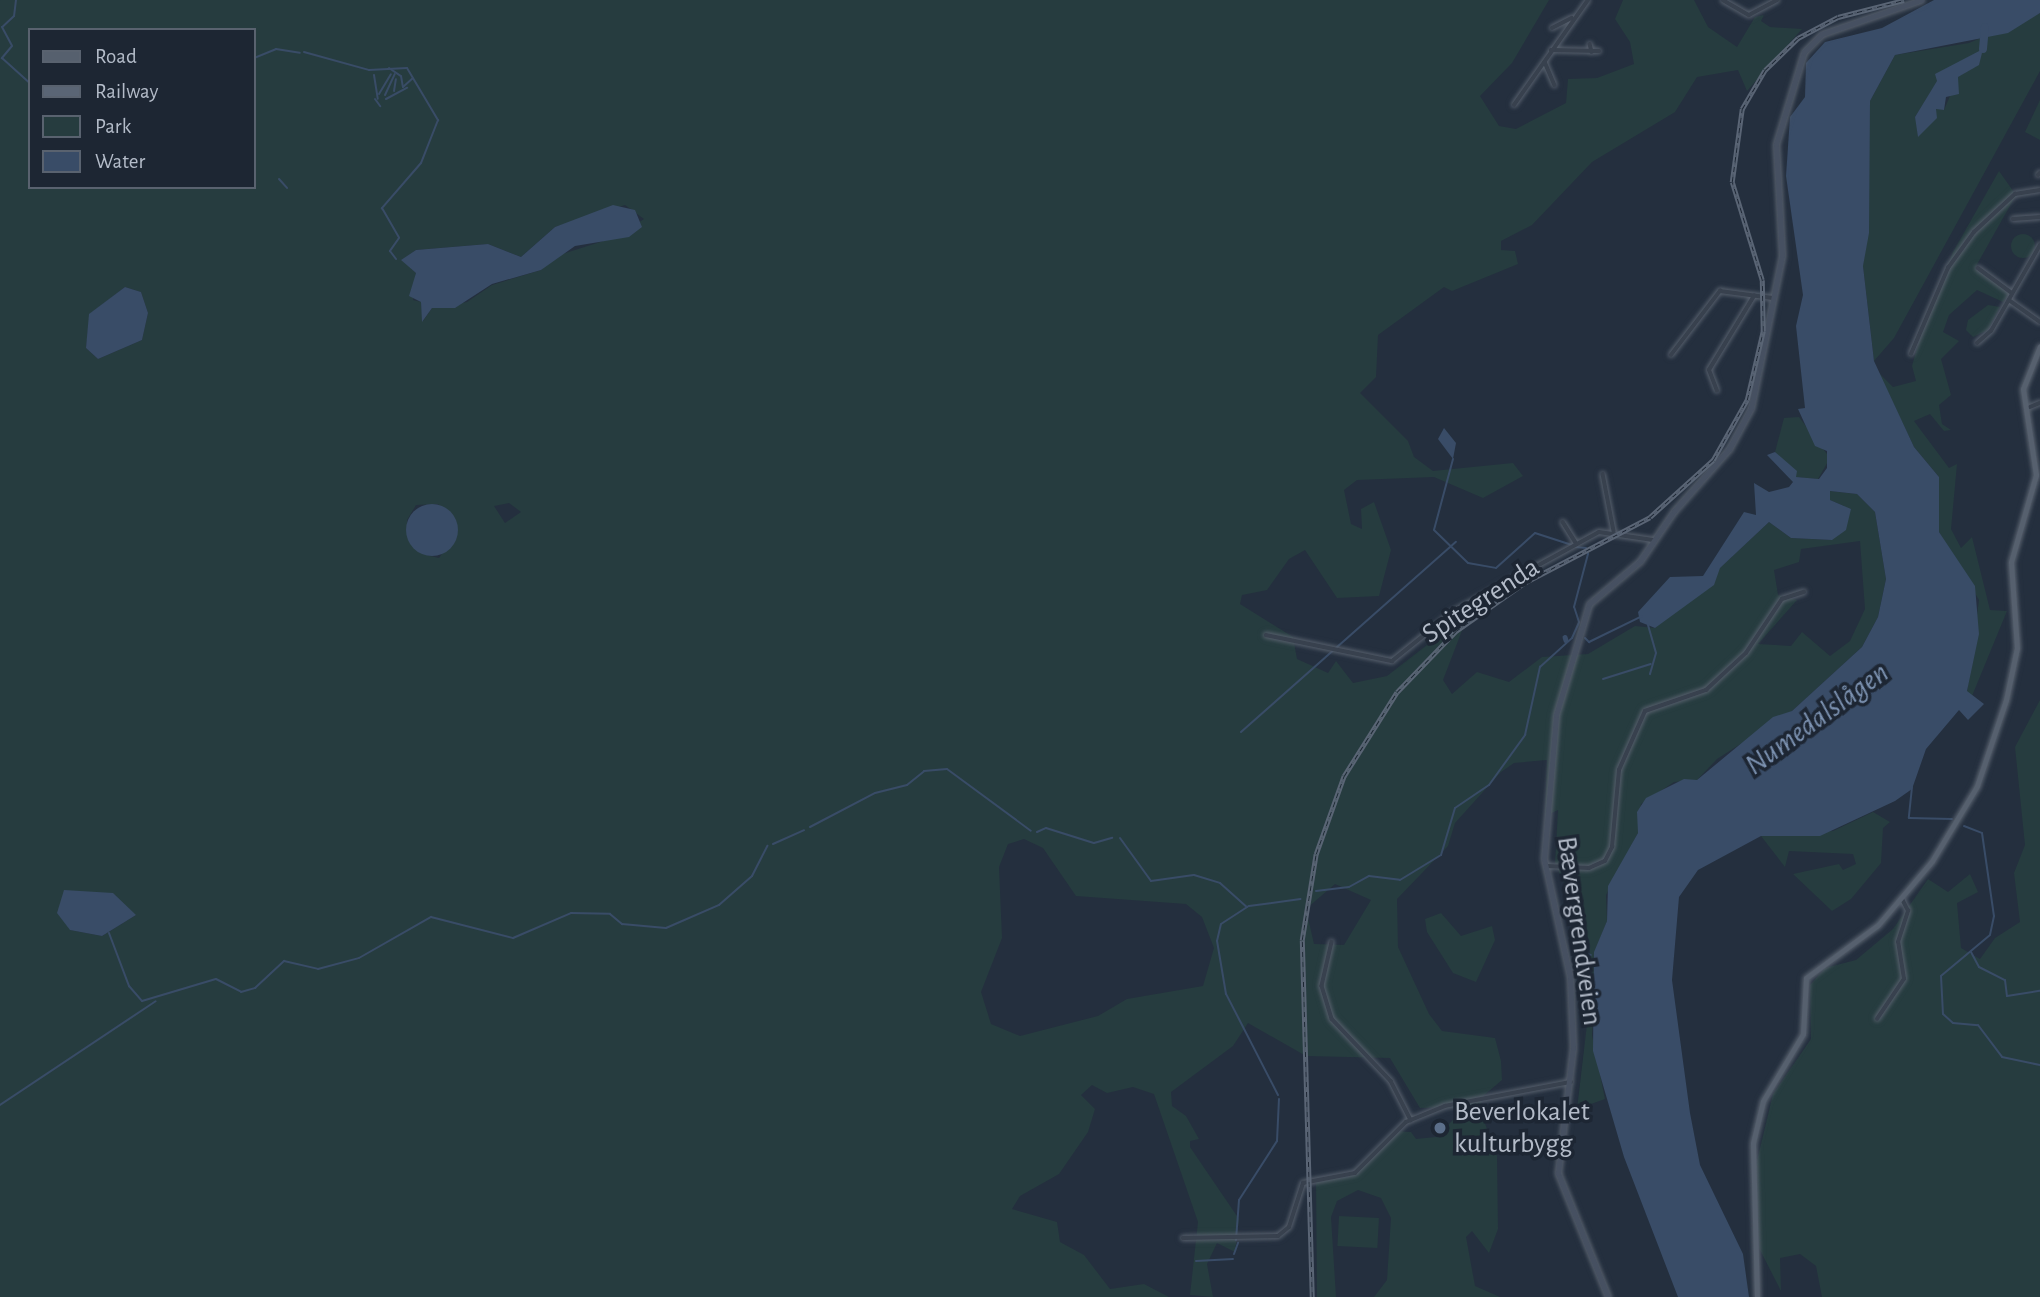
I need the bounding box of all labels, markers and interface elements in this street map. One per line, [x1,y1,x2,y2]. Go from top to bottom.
legend [28,28,256,189]
text: Road [95,46,137,67]
text: Railway [95,81,158,102]
text: Park [95,116,131,137]
text: Water [95,151,145,172]
street label: Spitegrenda [1416,551,1546,651]
water label: Numedalslågen [1738,655,1896,783]
street label: Bævergrendveien [1549,834,1609,1028]
place label: Beverlokalet kulturbygg [1454,1095,1590,1161]
marker: Beverlokalet kulturbygg [1432,1120,1448,1136]

